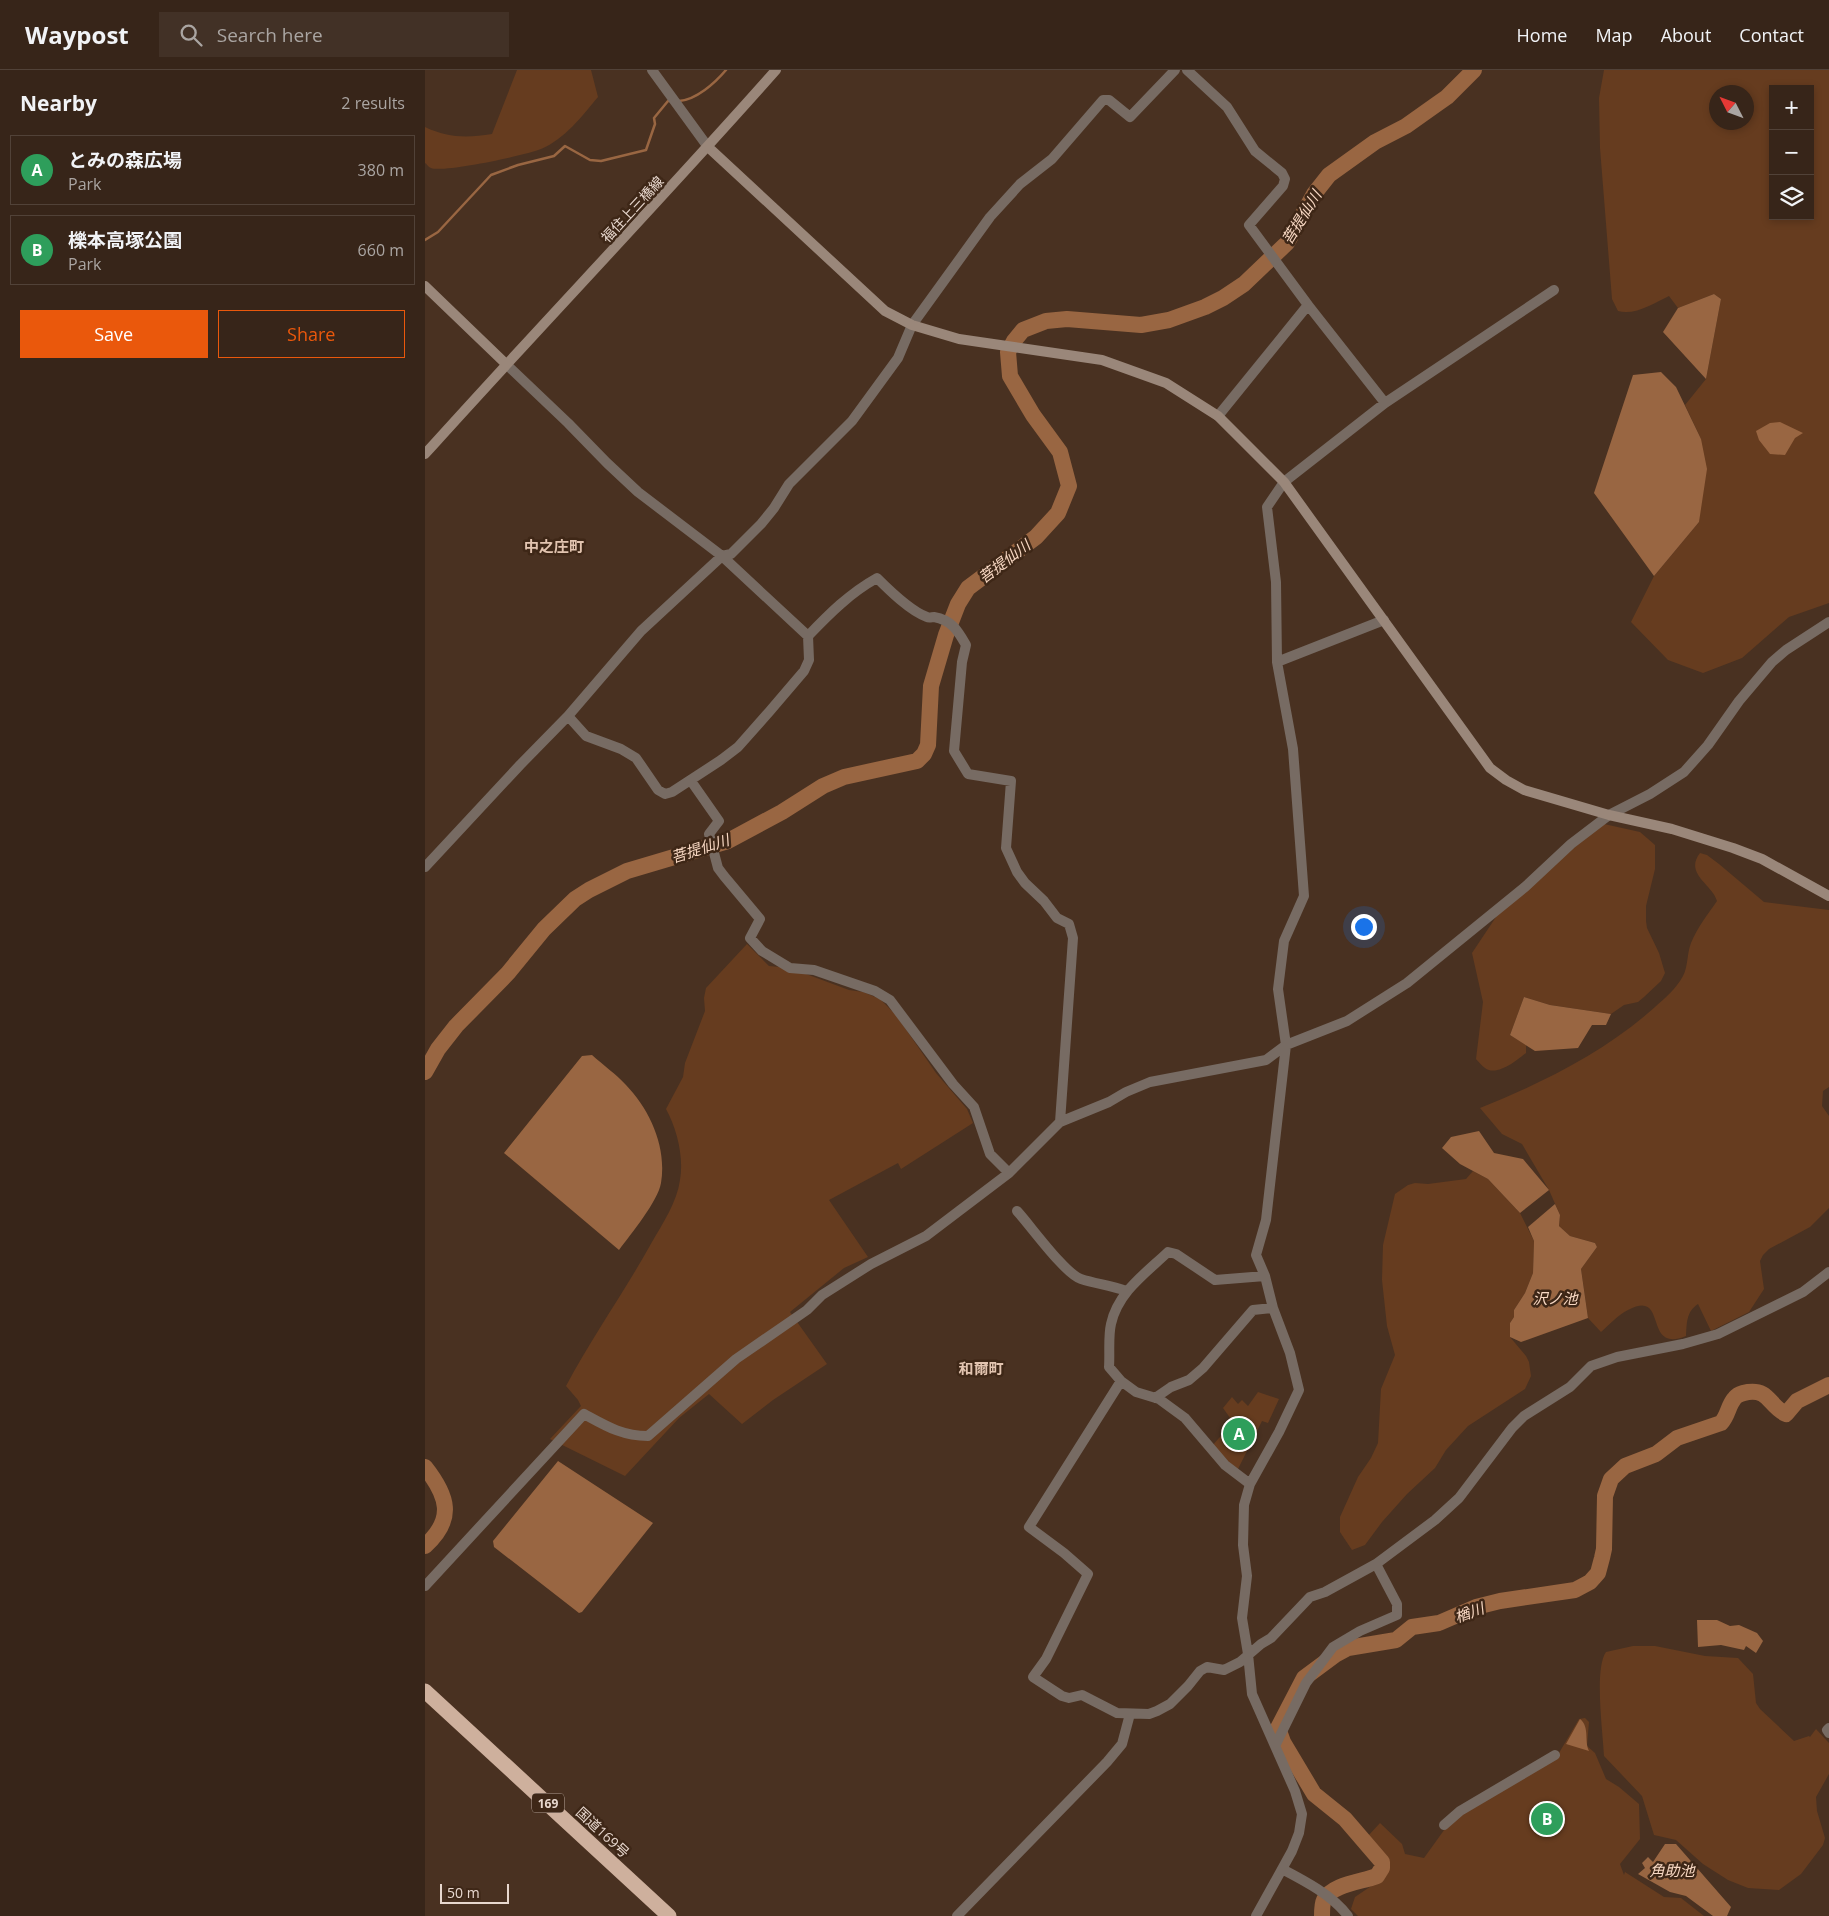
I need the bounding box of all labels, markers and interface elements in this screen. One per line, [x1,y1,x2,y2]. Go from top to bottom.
search box [159,12,509,57]
text: Waypost [25,18,129,51]
icon: search [177,21,205,49]
text: Search here [217,22,323,48]
text: Home [1517,23,1567,47]
text: Map [1595,23,1633,47]
text: About [1661,23,1711,47]
text: Contact [1739,23,1804,47]
north arrow [1709,85,1754,130]
map controls [1769,85,1814,220]
button: + [1769,85,1814,130]
text: Nearby [20,89,97,117]
text: 2 results [341,92,405,114]
button: − [1769,130,1814,175]
text: とみの森広場 [68,147,182,173]
text: A [31,159,43,181]
text: 380 m [358,159,404,181]
street label: 福住上三橋線 [596,172,668,246]
text: Park [68,173,101,195]
button: layers [1769,175,1814,220]
water label: 菩提仙川 [1277,185,1326,248]
text: 櫟本高塚公園 [68,227,182,253]
text: B [32,239,42,261]
text: 660 m [358,239,404,261]
text: Park [68,253,101,275]
button: Save [20,310,208,358]
button: Share [218,310,405,358]
water label: 菩提仙川 [974,534,1036,587]
district label: 中之庄町 [524,536,584,556]
water label: 菩提仙川 [668,829,734,867]
your location [1351,914,1377,940]
water label: 沢ノ池 [1532,1288,1579,1308]
district label: 和爾町 [958,1358,1004,1378]
pin: A [1223,1415,1255,1453]
water label: 楢川 [1451,1597,1488,1627]
road number: 169 [532,1794,564,1812]
pin: B [1531,1800,1563,1838]
street label: 国道169号 [572,1803,634,1861]
water label: 角助池 [1649,1860,1696,1880]
scale bar [440,1881,509,1904]
text: 50 m [447,1883,480,1902]

